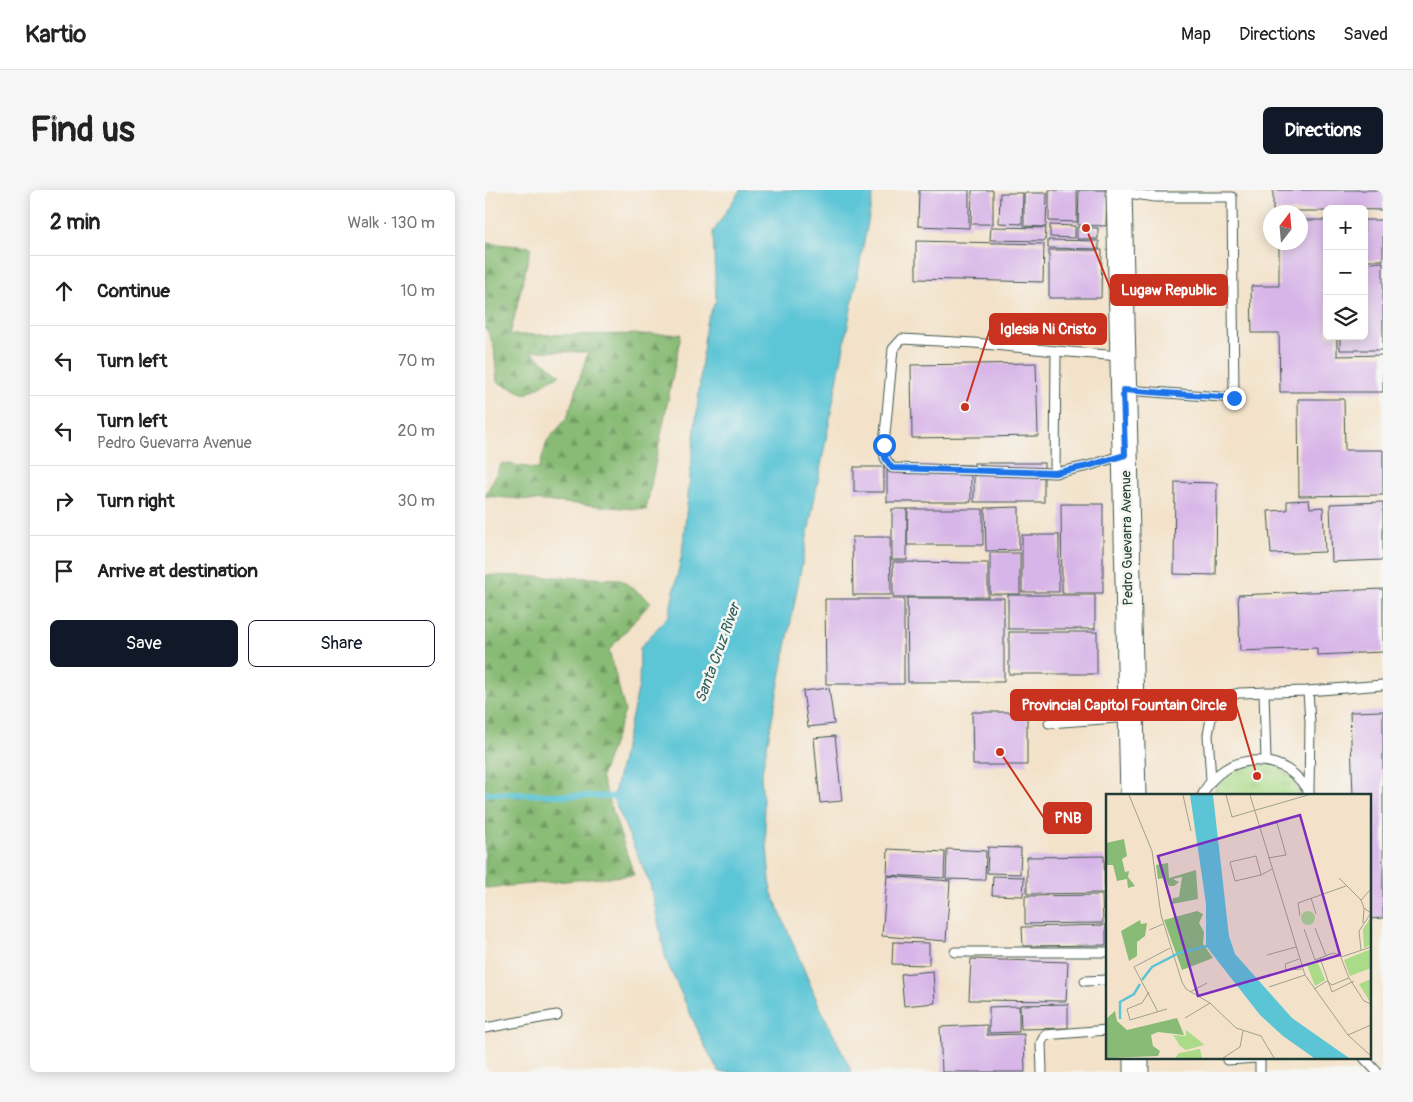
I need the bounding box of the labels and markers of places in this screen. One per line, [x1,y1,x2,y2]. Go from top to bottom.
callout: Lugaw Republic [1111,275,1227,305]
callout: Iglesia Ni Cristo [990,314,1106,344]
callout: Provincial Capitol Fountain Circle [1011,690,1236,720]
callout: PNB [1044,803,1091,833]

